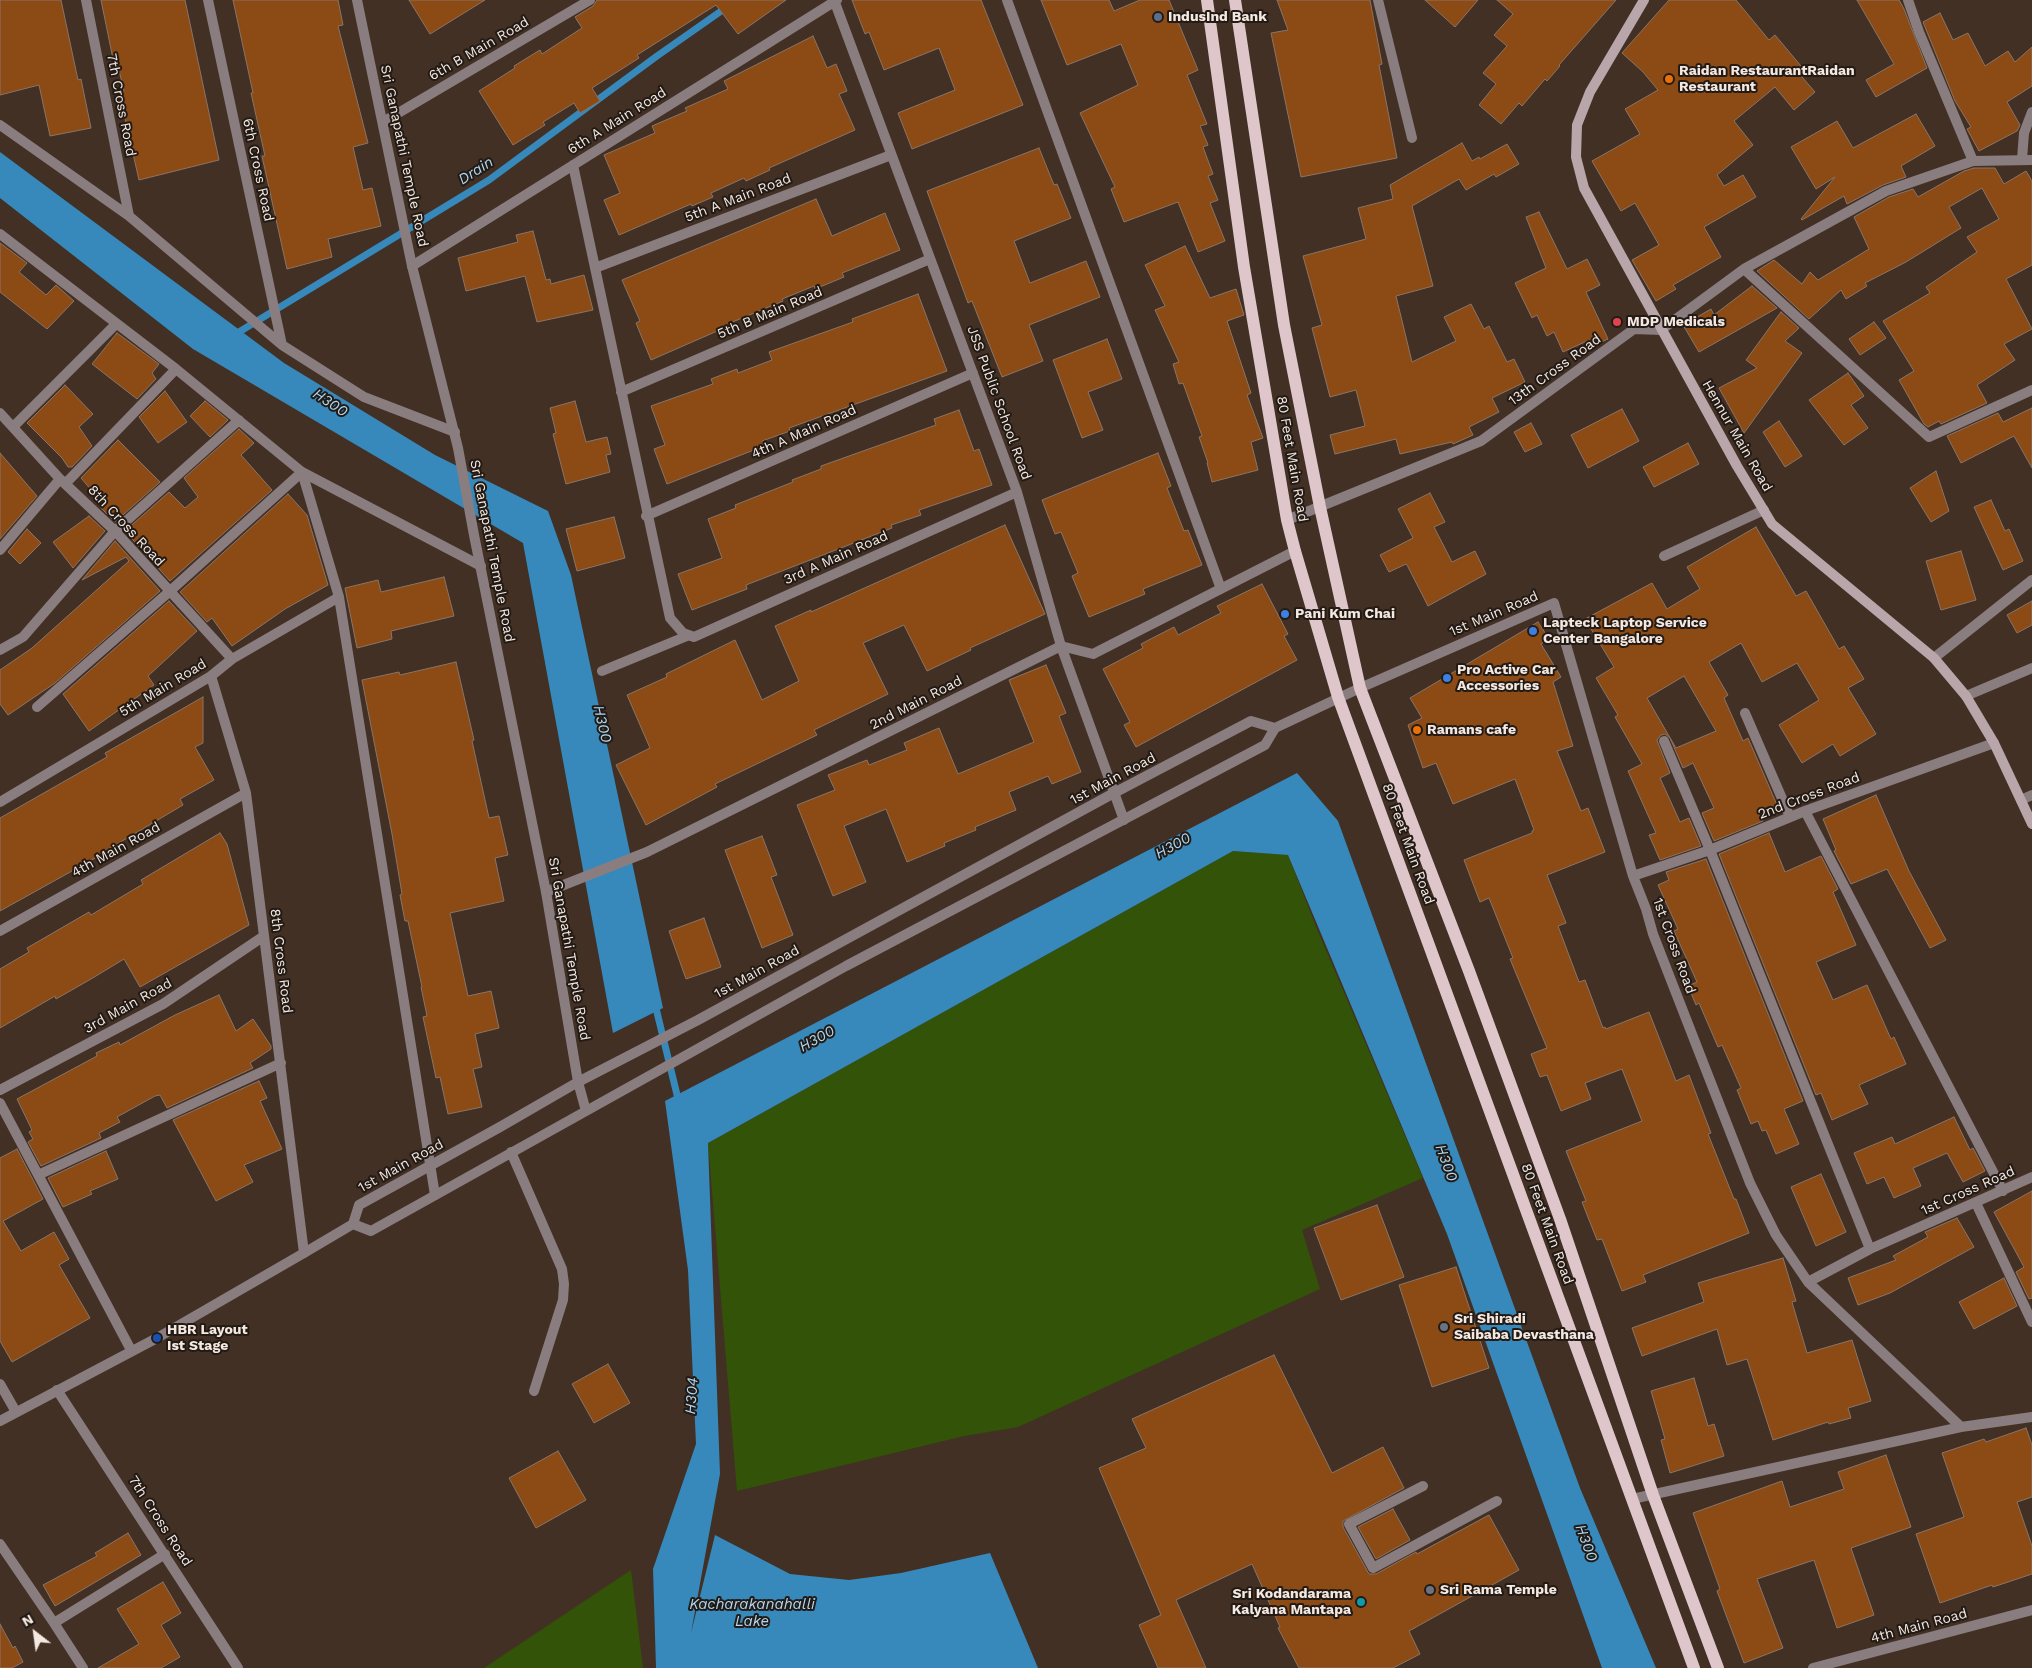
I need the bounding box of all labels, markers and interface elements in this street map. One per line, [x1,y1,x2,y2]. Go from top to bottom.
place label: IndusInd Bank [1168,9,1267,25]
marker: IndusInd Bank [1152,11,1164,23]
street label: 6th B Main Road [426,14,532,84]
street label: 7th Cross Road [103,52,139,158]
street label: Sri Ganapathi Temple Road [376,63,432,249]
place label: Raidan RestaurantRaidan Restaurant [1679,63,1855,95]
marker: Raidan RestaurantRaidan Restaurant [1663,73,1675,85]
street label: 6th A Main Road [565,84,669,158]
street label: 6th Cross Road [239,117,277,223]
water label: Drain [455,153,497,189]
street label: 5th A Main Road [682,170,794,226]
street label: 5th B Main Road [715,283,825,343]
place label: MDP Medicals [1627,314,1725,330]
marker: MDP Medicals [1611,316,1623,328]
street label: JSS Public School Road [963,324,1035,482]
street label: 13th Cross Road [1506,331,1604,409]
street label: Hennur Main Road [1698,377,1776,495]
water label: H300 [309,385,351,421]
street label: 80 Feet Main Road [1273,395,1311,523]
street label: 4th A Main Road [749,401,859,463]
street label: Sri Ganapathi Temple Road [466,458,518,644]
street label: 8th Cross Road [84,482,168,570]
street label: 3rd A Main Road [781,527,891,589]
street label: 1st Main Road [1447,588,1541,640]
place label: Pani Kum Chai [1295,606,1395,622]
marker: Pani Kum Chai [1279,608,1291,620]
place label: Lapteck Laptop Service Center Bangalore [1543,615,1707,648]
marker: Lapteck Laptop Service Center Bangalore [1527,625,1539,637]
street label: 5th Main Road [116,655,210,721]
place label: Pro Active Car Accessories [1457,662,1556,694]
street label: 2nd Main Road [867,672,965,734]
marker: Pro Active Car Accessories [1441,672,1453,684]
water label: H300 [589,703,615,745]
place label: Ramans cafe [1427,722,1516,738]
marker: Ramans cafe [1411,724,1423,736]
street label: 1st Main Road [1067,749,1159,809]
street label: 2nd Cross Road [1756,769,1862,823]
street label: 80 Feet Main Road [1378,781,1438,907]
street label: 4th Main Road [69,819,163,881]
water label: H300 [1152,829,1194,863]
street label: Sri Ganapathi Temple Road [545,856,593,1042]
street label: 1st Cross Road [1649,896,1699,996]
street label: 8th Cross Road [266,908,296,1014]
street label: 1st Main Road [712,942,802,1002]
street label: 3rd Main Road [81,975,175,1037]
water label: H300 [796,1022,838,1056]
street label: 1st Main Road [356,1136,446,1196]
water label: H300 [1431,1142,1461,1184]
street label: 80 Feet Main Road [1517,1161,1577,1287]
street label: 1st Cross Road [1919,1163,2017,1219]
place label: Sri Shiradi Saibaba Devasthana [1454,1311,1594,1344]
marker: Sri Shiradi Saibaba Devasthana [1438,1321,1450,1333]
place label: HBR Layout Ist Stage [167,1322,248,1354]
marker: HBR Layout Ist Stage [151,1332,163,1344]
water label: H304 [682,1377,702,1415]
street label: 7th Cross Road [125,1473,195,1569]
water label: H300 [1571,1522,1601,1564]
place label: Sri Rama Temple [1440,1582,1557,1598]
marker: Sri Rama Temple [1424,1584,1436,1596]
place label: Sri Kodandarama Kalyana Mantapa [1232,1586,1351,1618]
water label: Kacharakanahalli Lake [689,1596,815,1631]
marker: Sri Kodandarama Kalyana Mantapa [1355,1596,1367,1608]
street label: 4th Main Road [1869,1605,1969,1647]
north arrow [10,1608,60,1658]
text: N [19,1610,36,1630]

